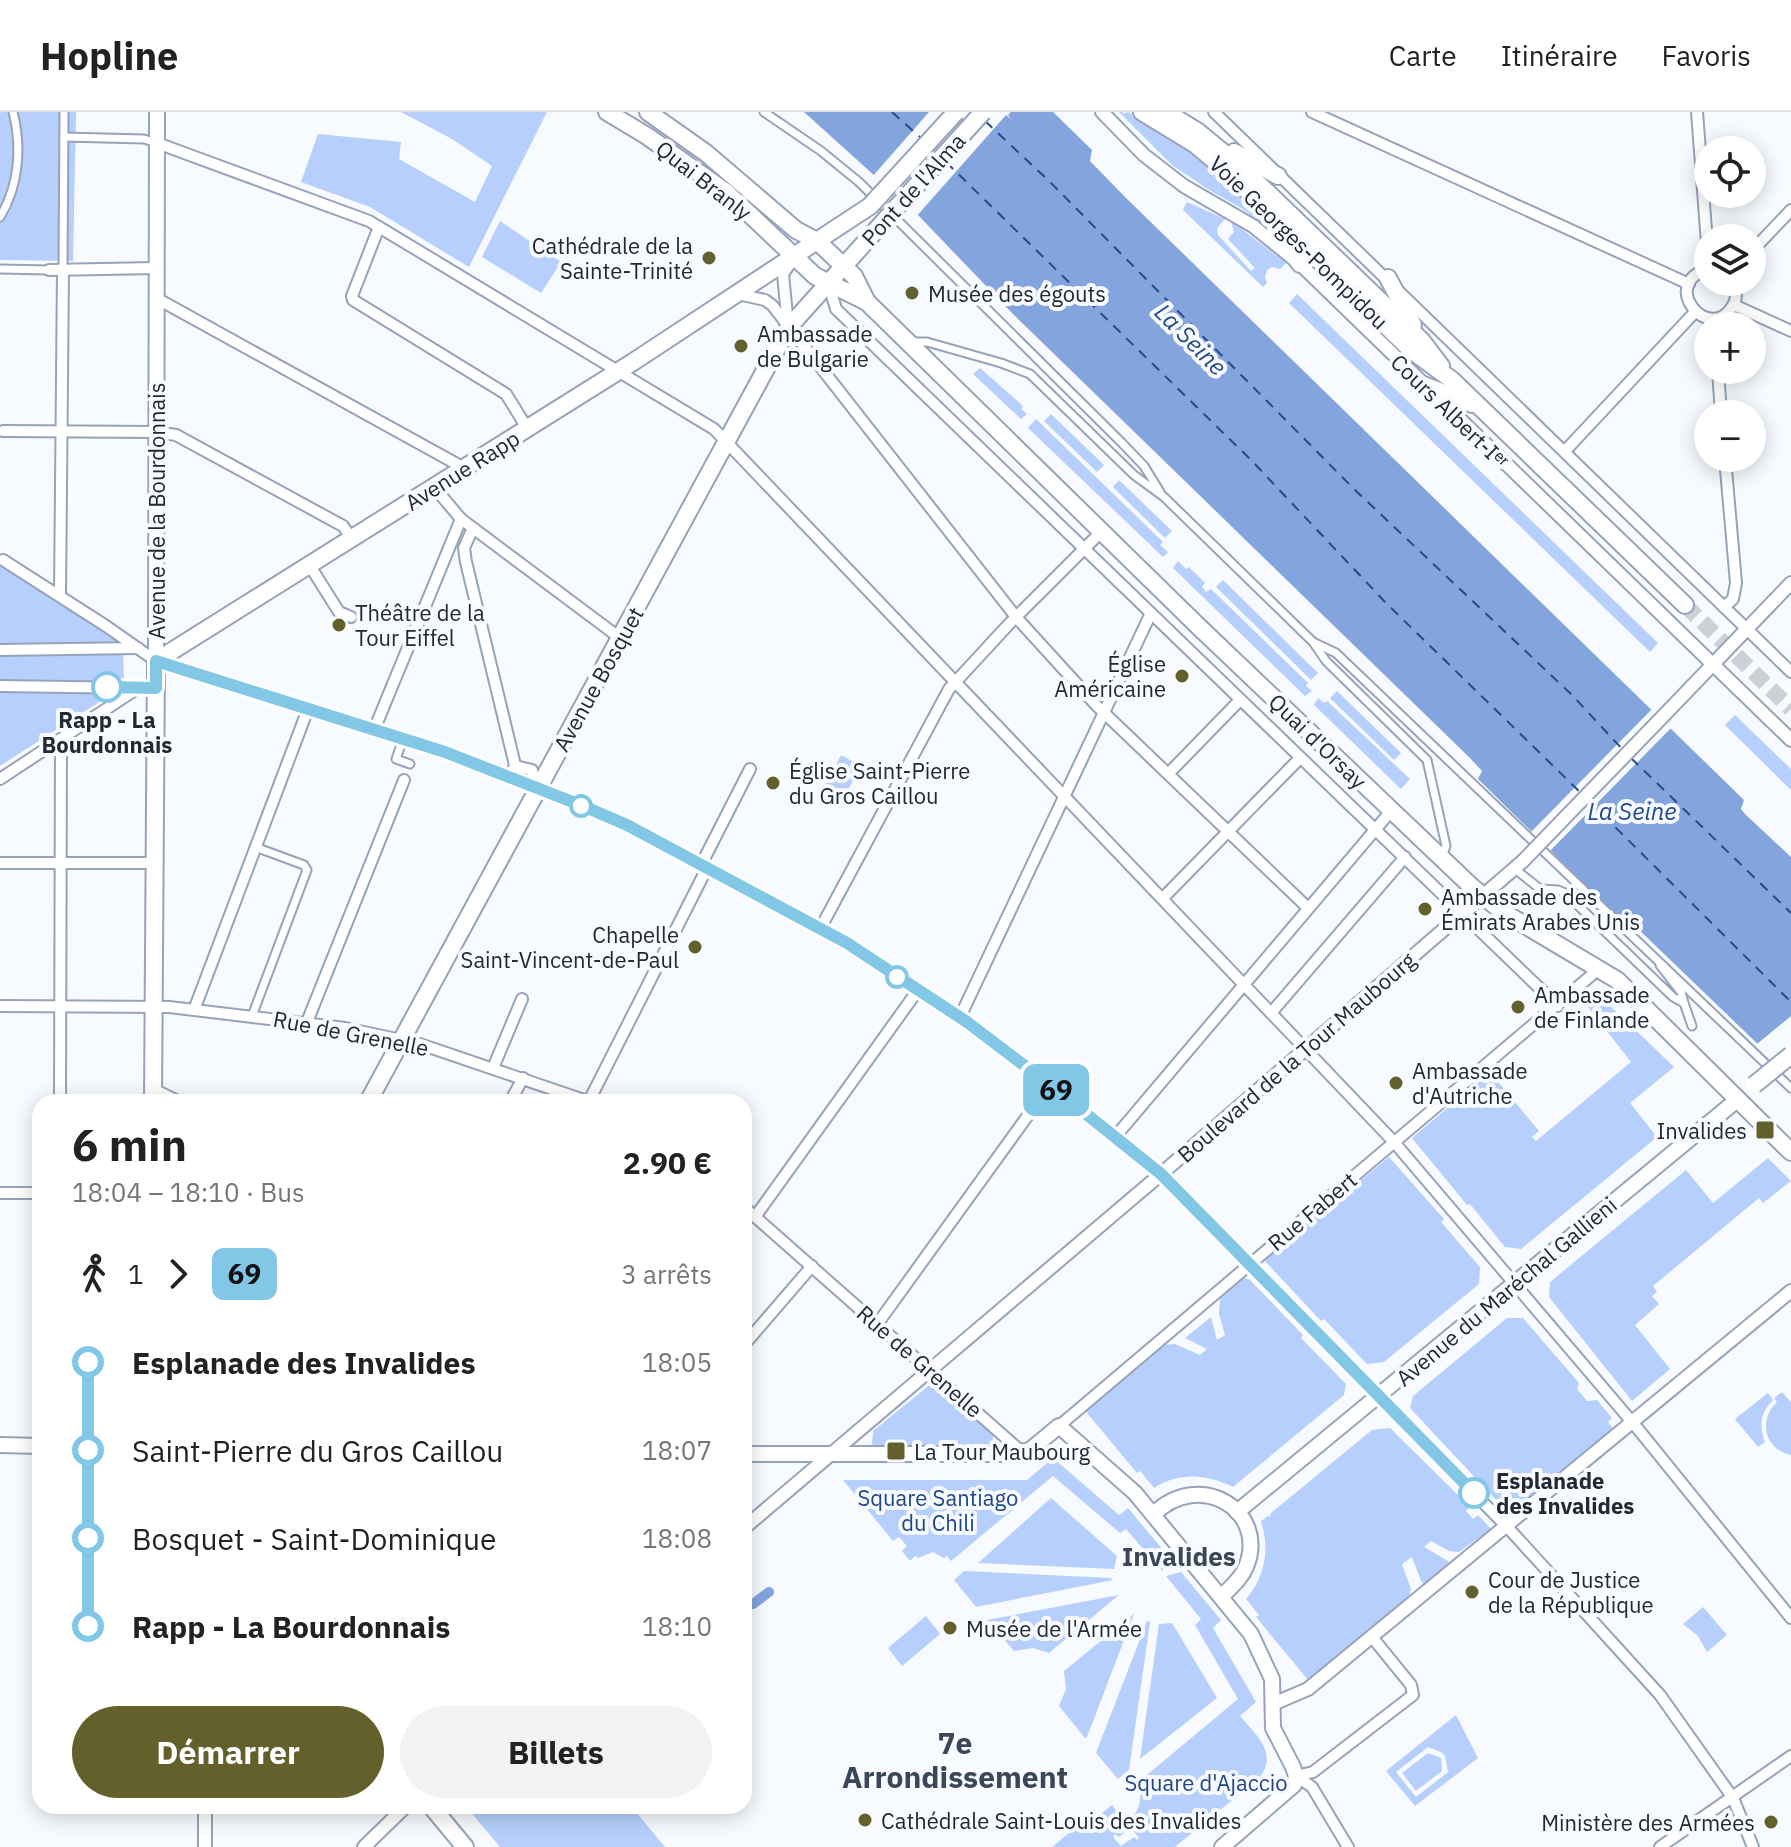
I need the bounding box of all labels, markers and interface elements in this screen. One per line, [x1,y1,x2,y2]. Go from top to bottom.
text: Hopline [40,31,178,80]
text: Carte [1389,37,1457,74]
text: Itinéraire [1501,37,1618,74]
text: Favoris [1662,37,1751,74]
street label: Pont de l'Alma [855,126,971,251]
street label: Quai Branly [650,134,758,226]
map controls [1694,136,1766,472]
button: locate [1694,136,1766,208]
street label: Voie Georges-Pompidou [1203,149,1395,335]
button: layers [1694,224,1766,296]
place label: Cathédrale de la Sainte-Trinité [532,231,693,285]
marker: Cathédrale de la Sainte-Trinité [700,249,718,267]
place label: Musée des égouts [928,279,1106,308]
marker: Musée des égouts [903,284,921,302]
water label: La Seine [1148,296,1234,382]
button: + [1694,312,1766,384]
place label: Ambassade de Bulgarie [757,319,873,373]
marker: Ambassade de Bulgarie [732,337,750,355]
street label: Cours Albert-Iᵉʳ [1385,347,1515,475]
street label: Avenue de la Bourdonnais [142,383,171,639]
button: − [1694,400,1766,472]
street label: Avenue Rapp [399,423,525,517]
place label: Théâtre de la Tour Eiffel [355,598,485,652]
street label: Avenue Bosquet [546,602,650,756]
marker: Théâtre de la Tour Eiffel [330,616,348,634]
place label: Église Américaine [1054,649,1166,703]
marker: Église Américaine [1173,667,1191,685]
marker: Rapp - La Bourdonnais [92,672,122,702]
street label: Quai d'Orsay [1263,687,1373,795]
place label: Rapp - La Bourdonnais [42,705,172,759]
place label: Église Saint-Pierre du Gros Caillou [789,756,970,810]
marker: Église Saint-Pierre du Gros Caillou [764,774,782,792]
unlabelled marker [570,795,592,817]
water label: La Seine [1587,795,1677,827]
place label: Ambassade des Émirats Arabes Unis [1441,882,1640,936]
marker: Ambassade des Émirats Arabes Unis [1416,900,1434,918]
place label: Chapelle Saint-Vincent-de-Paul [461,920,679,974]
marker: Chapelle Saint-Vincent-de-Paul [686,938,704,956]
street label: Boulevard de la Tour Maubourg [1171,945,1421,1168]
unlabelled marker [886,966,908,988]
place label: Ambassade de Finlande [1534,980,1650,1034]
marker: Ambassade de Finlande [1509,998,1527,1016]
street label: Rue de Grenelle [271,1004,431,1062]
place label: Ambassade d'Autriche [1412,1056,1528,1110]
line badge: 69 [1020,1064,1092,1116]
text: 69 [1039,1071,1073,1108]
marker: Ambassade d'Autriche [1387,1074,1405,1092]
text: 6 min [72,1116,187,1173]
place label: Invalides [1656,1116,1747,1145]
marker: Invalides [1754,1119,1776,1141]
text: 2.90 € [623,1143,712,1182]
street label: Rue Fabert [1261,1165,1363,1257]
text: 18:04 – 18:10 · Bus [72,1175,305,1209]
street label: Avenue du Maréchal Gallieni [1390,1190,1622,1392]
icon: walk [72,1252,116,1296]
icon: forward [156,1252,200,1296]
text: 69 [228,1255,261,1292]
text: 1 [128,1257,144,1291]
text: 3 arrêts [621,1257,712,1291]
street label: Rue de Grenelle [851,1298,989,1424]
text: Esplanade des Invalides [132,1343,476,1382]
text: 18:05 [642,1345,712,1379]
text: Saint-Pierre du Gros Caillou [132,1431,503,1470]
text: 18:07 [642,1433,712,1467]
place label: La Tour Maubourg [914,1437,1090,1466]
marker: La Tour Maubourg [885,1440,907,1462]
place label: Esplanade des Invalides [1496,1466,1634,1520]
marker: Esplanade des Invalides [1459,1478,1489,1508]
park label: Square Santiago du Chili [858,1483,1018,1537]
text: Bosquet - Saint-Dominique [132,1519,497,1558]
text: 18:08 [642,1521,712,1555]
district label: Invalides [1122,1539,1236,1573]
place label: Cour de Justice de la République [1488,1565,1654,1619]
marker: Cour de Justice de la République [1463,1583,1481,1601]
text: Rapp - La Bourdonnais [132,1607,450,1646]
text: 18:10 [642,1609,712,1643]
place label: Musée de l'Armée [966,1614,1142,1643]
marker: Musée de l'Armée [941,1619,959,1637]
button: Démarrer [72,1706,384,1798]
button: Billets [400,1706,712,1798]
district label: 7e Arrondissement [842,1723,1068,1796]
park label: Square d'Ajaccio [1124,1768,1288,1797]
place label: Cathédrale Saint-Louis des Invalides [881,1806,1241,1835]
place label: Ministère des Armées [1541,1808,1755,1837]
marker: Cathédrale Saint-Louis des Invalides [856,1811,874,1829]
marker: Ministère des Armées [1762,1813,1780,1831]

